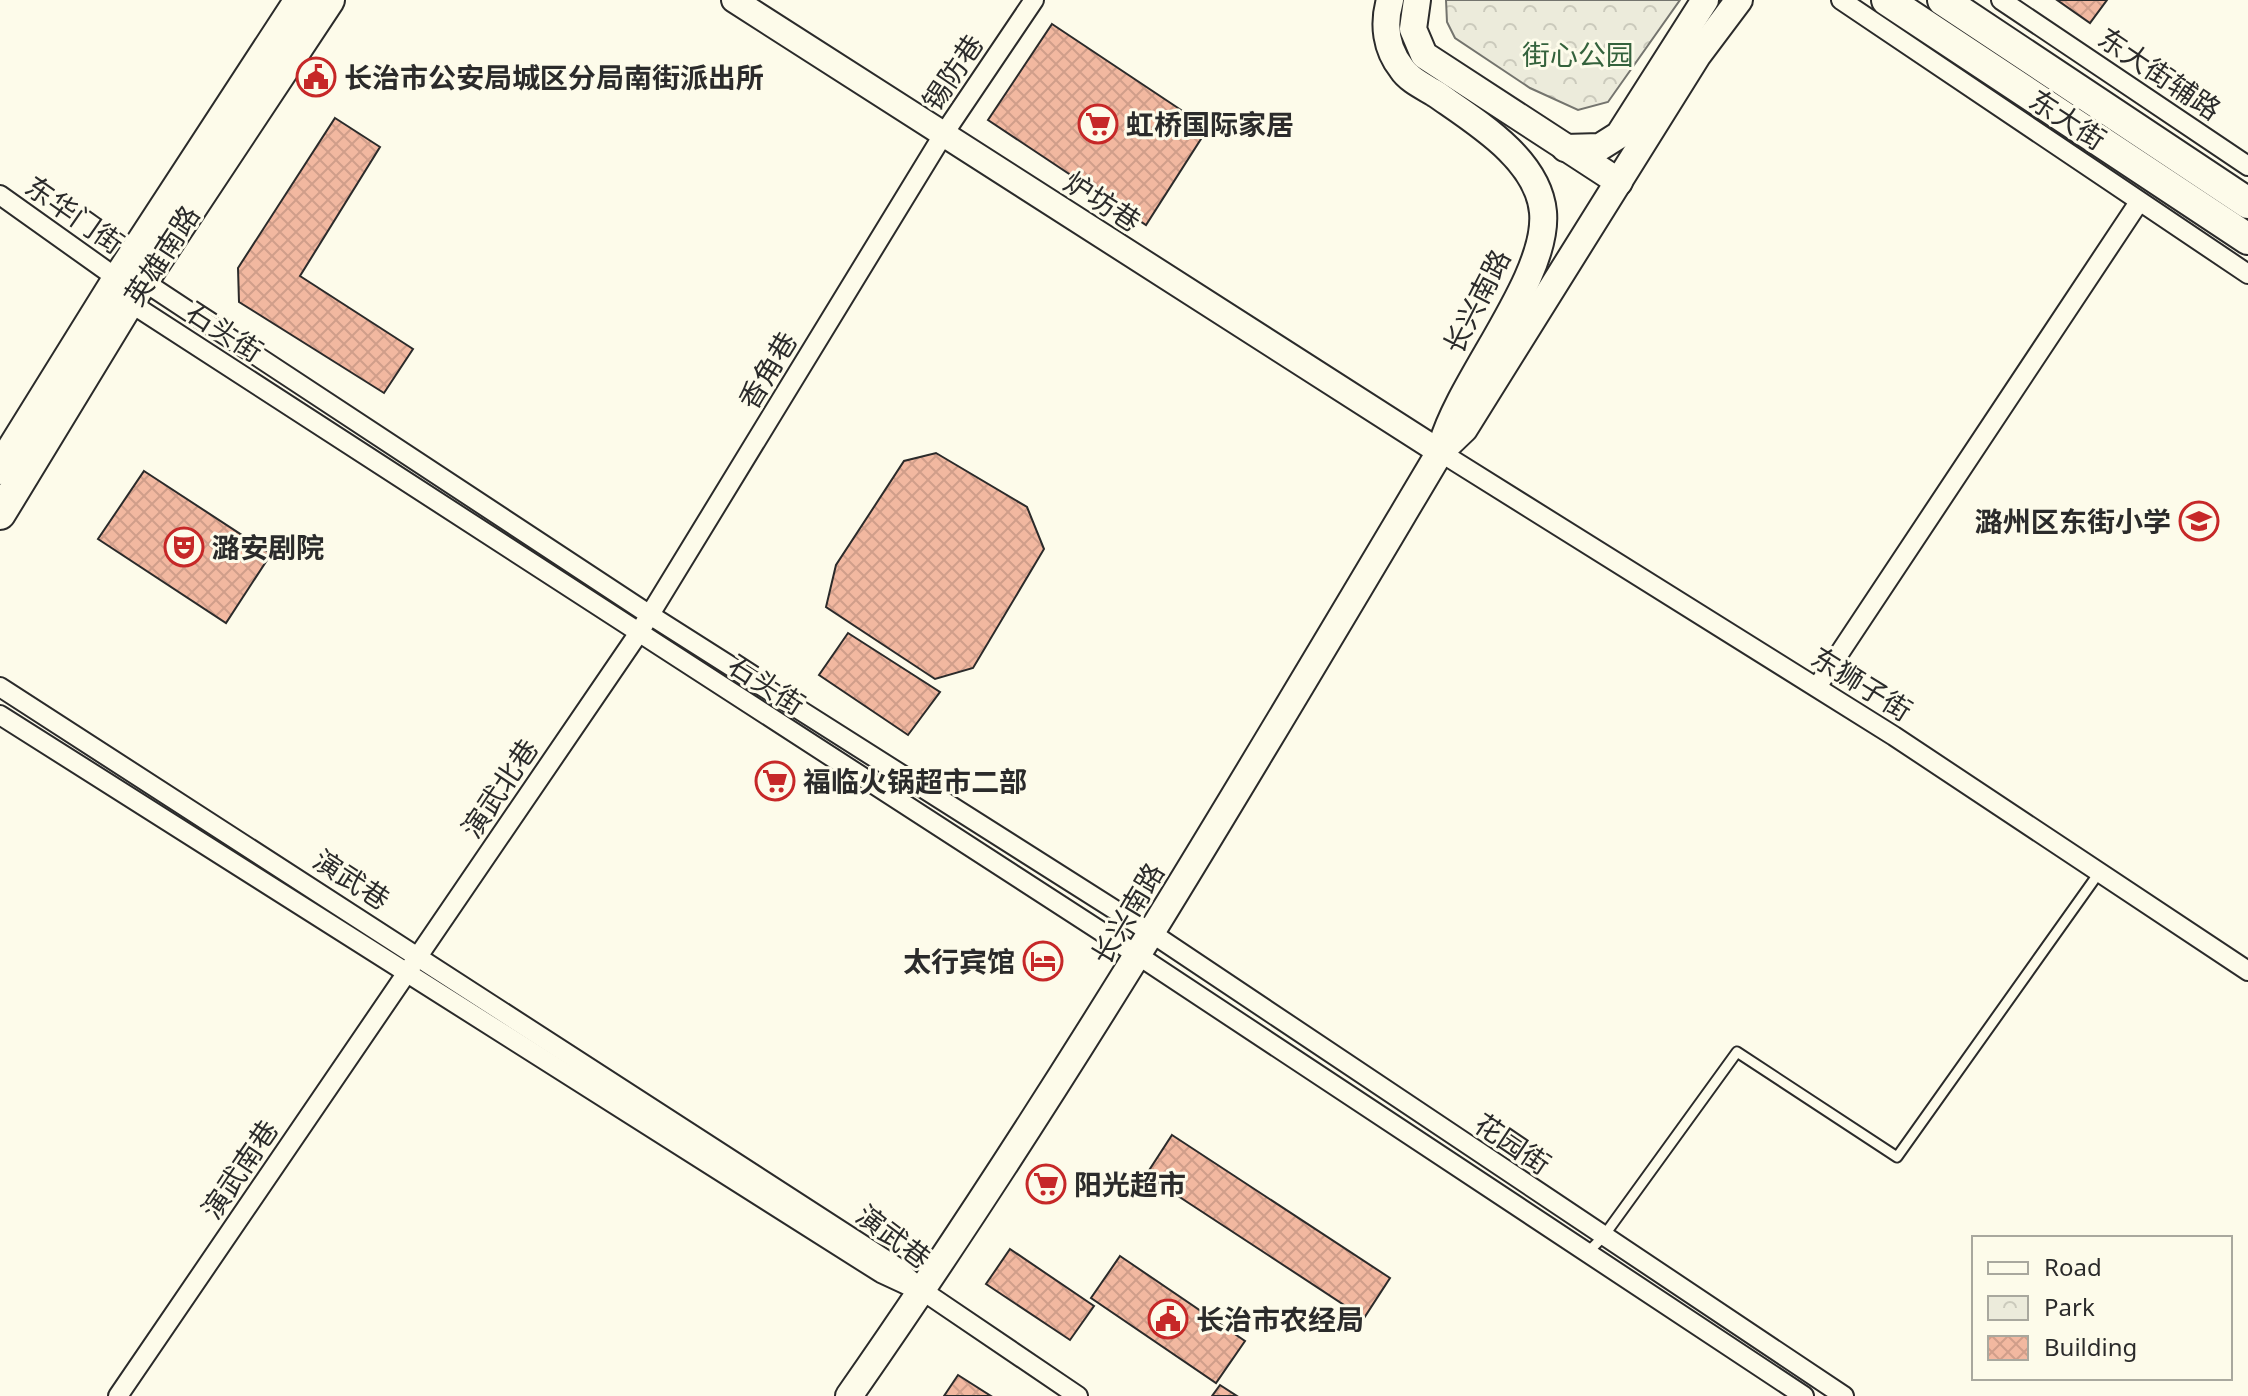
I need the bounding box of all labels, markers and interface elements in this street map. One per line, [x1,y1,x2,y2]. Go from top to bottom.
street label: 东大街辅路 [2091,18,2229,128]
street label: 锡防巷 [913,27,991,117]
park label: 街心公园 [1522,35,1634,73]
public building icon: 长治市公安局城区分局南街派出所 [295,56,337,98]
place label: 长治市公安局城区分局南街派出所 [344,58,764,96]
street label: 东大街 [2022,80,2114,158]
supermarket icon: 虹桥国际家居 [1077,103,1119,145]
place label: 虹桥国际家居 [1126,105,1294,143]
street label: 炉坊巷 [1057,162,1149,240]
street label: 东华门街 [18,166,132,262]
street label: 英雄南路 [115,198,207,312]
street label: 长兴南路 [1434,242,1518,360]
street label: 石头街 [179,292,271,370]
street label: 香角巷 [729,324,805,416]
school or university icon: 潞州区东街小学 [2178,500,2220,542]
place label: 潞州区东街小学 [1975,502,2171,540]
theatre icon: 潞安剧院 [163,526,205,568]
place label: 潞安剧院 [212,528,324,566]
street label: 东狮子街 [1804,637,1920,729]
street label: 石头街 [721,645,813,723]
street label: 演武北巷 [452,731,546,845]
supermarket icon: 福临火锅超市二部 [754,760,796,802]
place label: 福临火锅超市二部 [803,762,1027,800]
street label: 演武巷 [306,840,398,918]
street label: 长兴南路 [1082,855,1172,971]
hotel icon: 太行宾馆 [1022,940,1064,982]
place label: 太行宾馆 [903,942,1015,980]
street label: 花园街 [1468,1104,1558,1182]
street label: 演武南巷 [192,1112,286,1226]
supermarket icon: 阳光超市 [1025,1163,1067,1205]
place label: 阳光超市 [1074,1165,1186,1203]
street label: 演武巷 [849,1196,939,1276]
legend [1972,1236,2232,1380]
text: Road [2044,1250,2102,1283]
text: Park [2044,1290,2095,1323]
public building icon: 长治市农经局 [1147,1298,1189,1340]
place label: 长治市农经局 [1196,1300,1364,1338]
text: Building [2044,1330,2137,1363]

